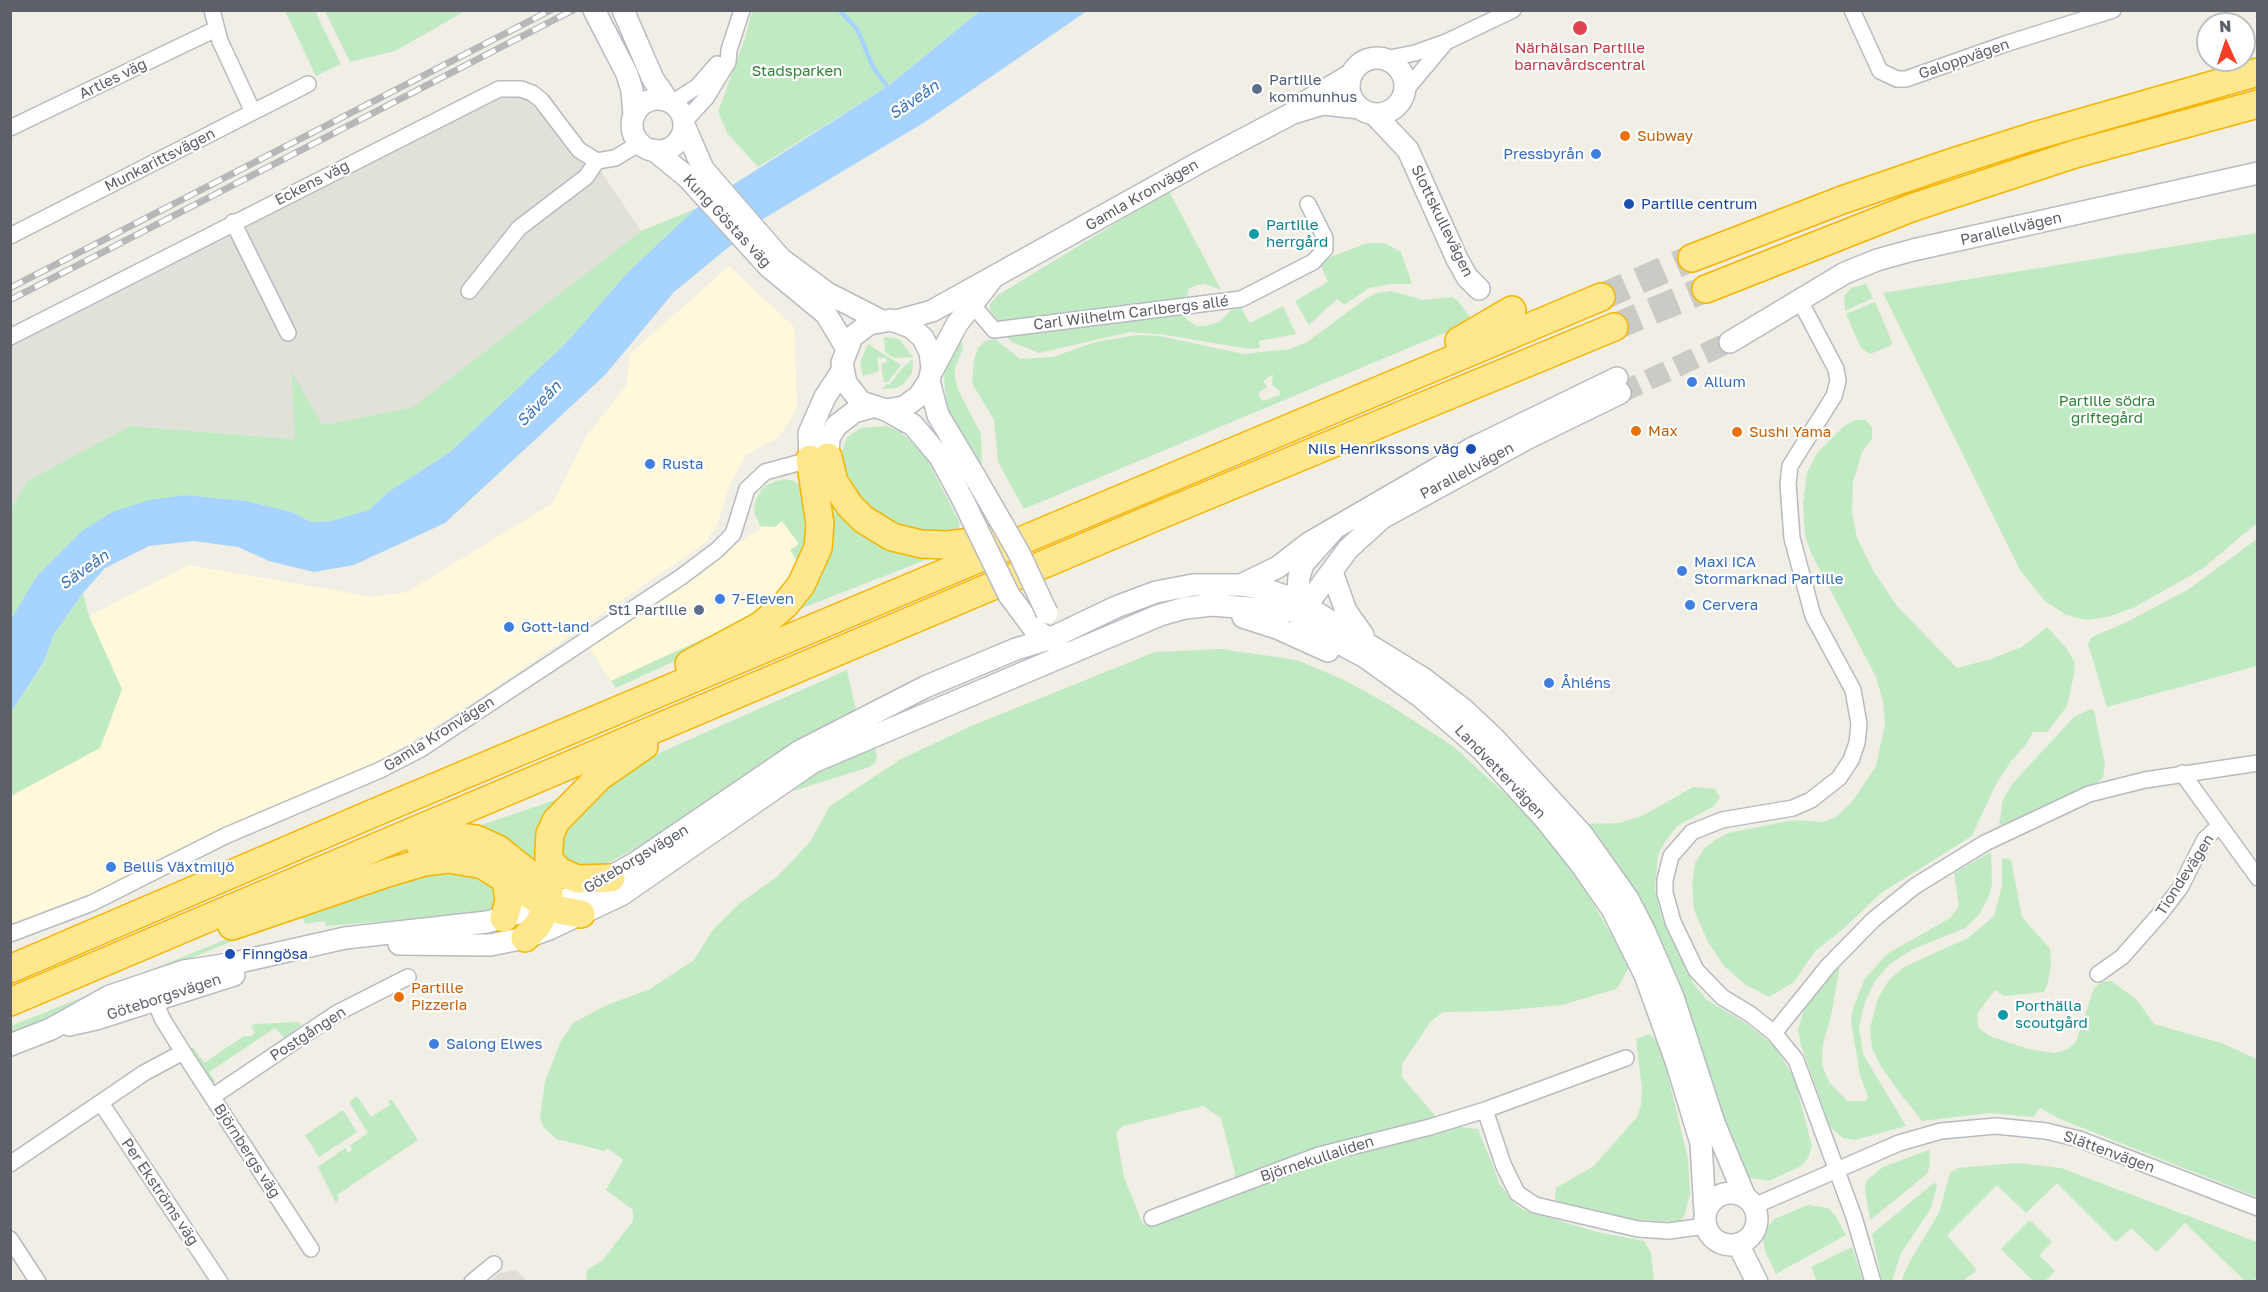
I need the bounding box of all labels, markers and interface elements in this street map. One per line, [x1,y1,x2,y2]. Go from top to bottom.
north arrow [2196,12,2256,72]
text: N [2219,16,2232,36]
marker: Närhälsan Partille barnavårdscentral [1571,19,1589,37]
street label: Galoppvägen [1916,35,2012,83]
place label: Närhälsan Partille barnavårdscentral [1514,39,1646,74]
street label: Artles väg [76,55,150,103]
park label: Stadsparken [752,62,842,80]
place label: Partille kommunhus [1269,71,1357,106]
water label: Säveån [886,76,942,124]
marker: Partille kommunhus [1250,82,1264,96]
street label: Munkarittsvägen [102,124,218,196]
place label: Subway [1637,127,1693,145]
marker: Subway [1618,129,1632,143]
place label: Pressbyrån [1503,145,1584,163]
marker: Pressbyrån [1589,147,1603,161]
street label: Gamla Kronvägen [1082,155,1202,235]
street label: Eckens väg [272,157,352,209]
street label: Slottskullevägen [1407,162,1477,280]
street label: Kung Göstas väg [679,171,775,271]
place label: Partille centrum [1641,195,1757,213]
marker: Partille centrum [1622,197,1636,211]
street label: Parallellvägen [1959,209,2063,249]
place label: Partille herrgård [1266,216,1328,251]
marker: Partille herrgård [1247,227,1261,241]
street label: Carl Wilhelm Carlbergs allé [1032,292,1230,334]
place label: Allum [1704,373,1746,391]
marker: Allum [1685,375,1699,389]
water label: Säveån [513,377,565,431]
park label: Partille södra griftegård [2059,392,2155,427]
place label: Max [1648,422,1678,440]
place label: Sushi Yama [1749,423,1831,441]
marker: Max [1629,424,1643,438]
marker: Sushi Yama [1730,425,1744,439]
street label: Parallellvägen [1417,439,1517,503]
place label: Nils Henrikssons väg [1308,440,1459,458]
marker: Nils Henrikssons väg [1464,442,1478,456]
place label: Rusta [662,455,703,473]
marker: Rusta [643,457,657,471]
water label: Säveån [56,546,112,594]
place label: Maxi ICA Stormarknad Partille [1694,553,1843,588]
marker: Maxi ICA Stormarknad Partille [1675,564,1689,578]
place label: 7-Eleven [732,590,794,608]
marker: 7-Eleven [713,592,727,606]
place label: Cervera [1702,596,1758,614]
marker: Cervera [1683,598,1697,612]
place label: St1 Partille [608,601,687,619]
marker: St1 Partille [692,603,706,617]
place label: Gott-land [521,618,590,636]
marker: Gott-land [502,620,516,634]
place label: Åhléns [1561,674,1611,692]
marker: Åhléns [1542,676,1556,690]
street label: Gamla Kronvägen [380,693,498,775]
street label: Landvettervägen [1451,722,1549,822]
street label: Göteborgsvägen [580,821,692,897]
street label: Tiondevägen [2152,831,2218,919]
place label: Bellis Växtmiljö [123,858,235,876]
marker: Bellis Växtmiljö [104,860,118,874]
place label: Finngösa [242,945,308,963]
marker: Finngösa [223,947,237,961]
street label: Göteborgsvägen [105,970,223,1024]
place label: Partille Pizzeria [411,979,467,1014]
marker: Partille Pizzeria [392,990,406,1004]
place label: Porthälla scoutgård [2015,997,2088,1032]
street label: Postgången [267,1003,349,1065]
marker: Porthälla scoutgård [1996,1008,2010,1022]
place label: Salong Elwes [446,1035,542,1053]
marker: Salong Elwes [427,1037,441,1051]
street label: Björnbergs väg [210,1101,284,1201]
street label: Slättenvägen [2061,1127,2157,1177]
street label: Björnekullaliden [1258,1132,1376,1186]
street label: Per Ekströms väg [118,1135,202,1249]

